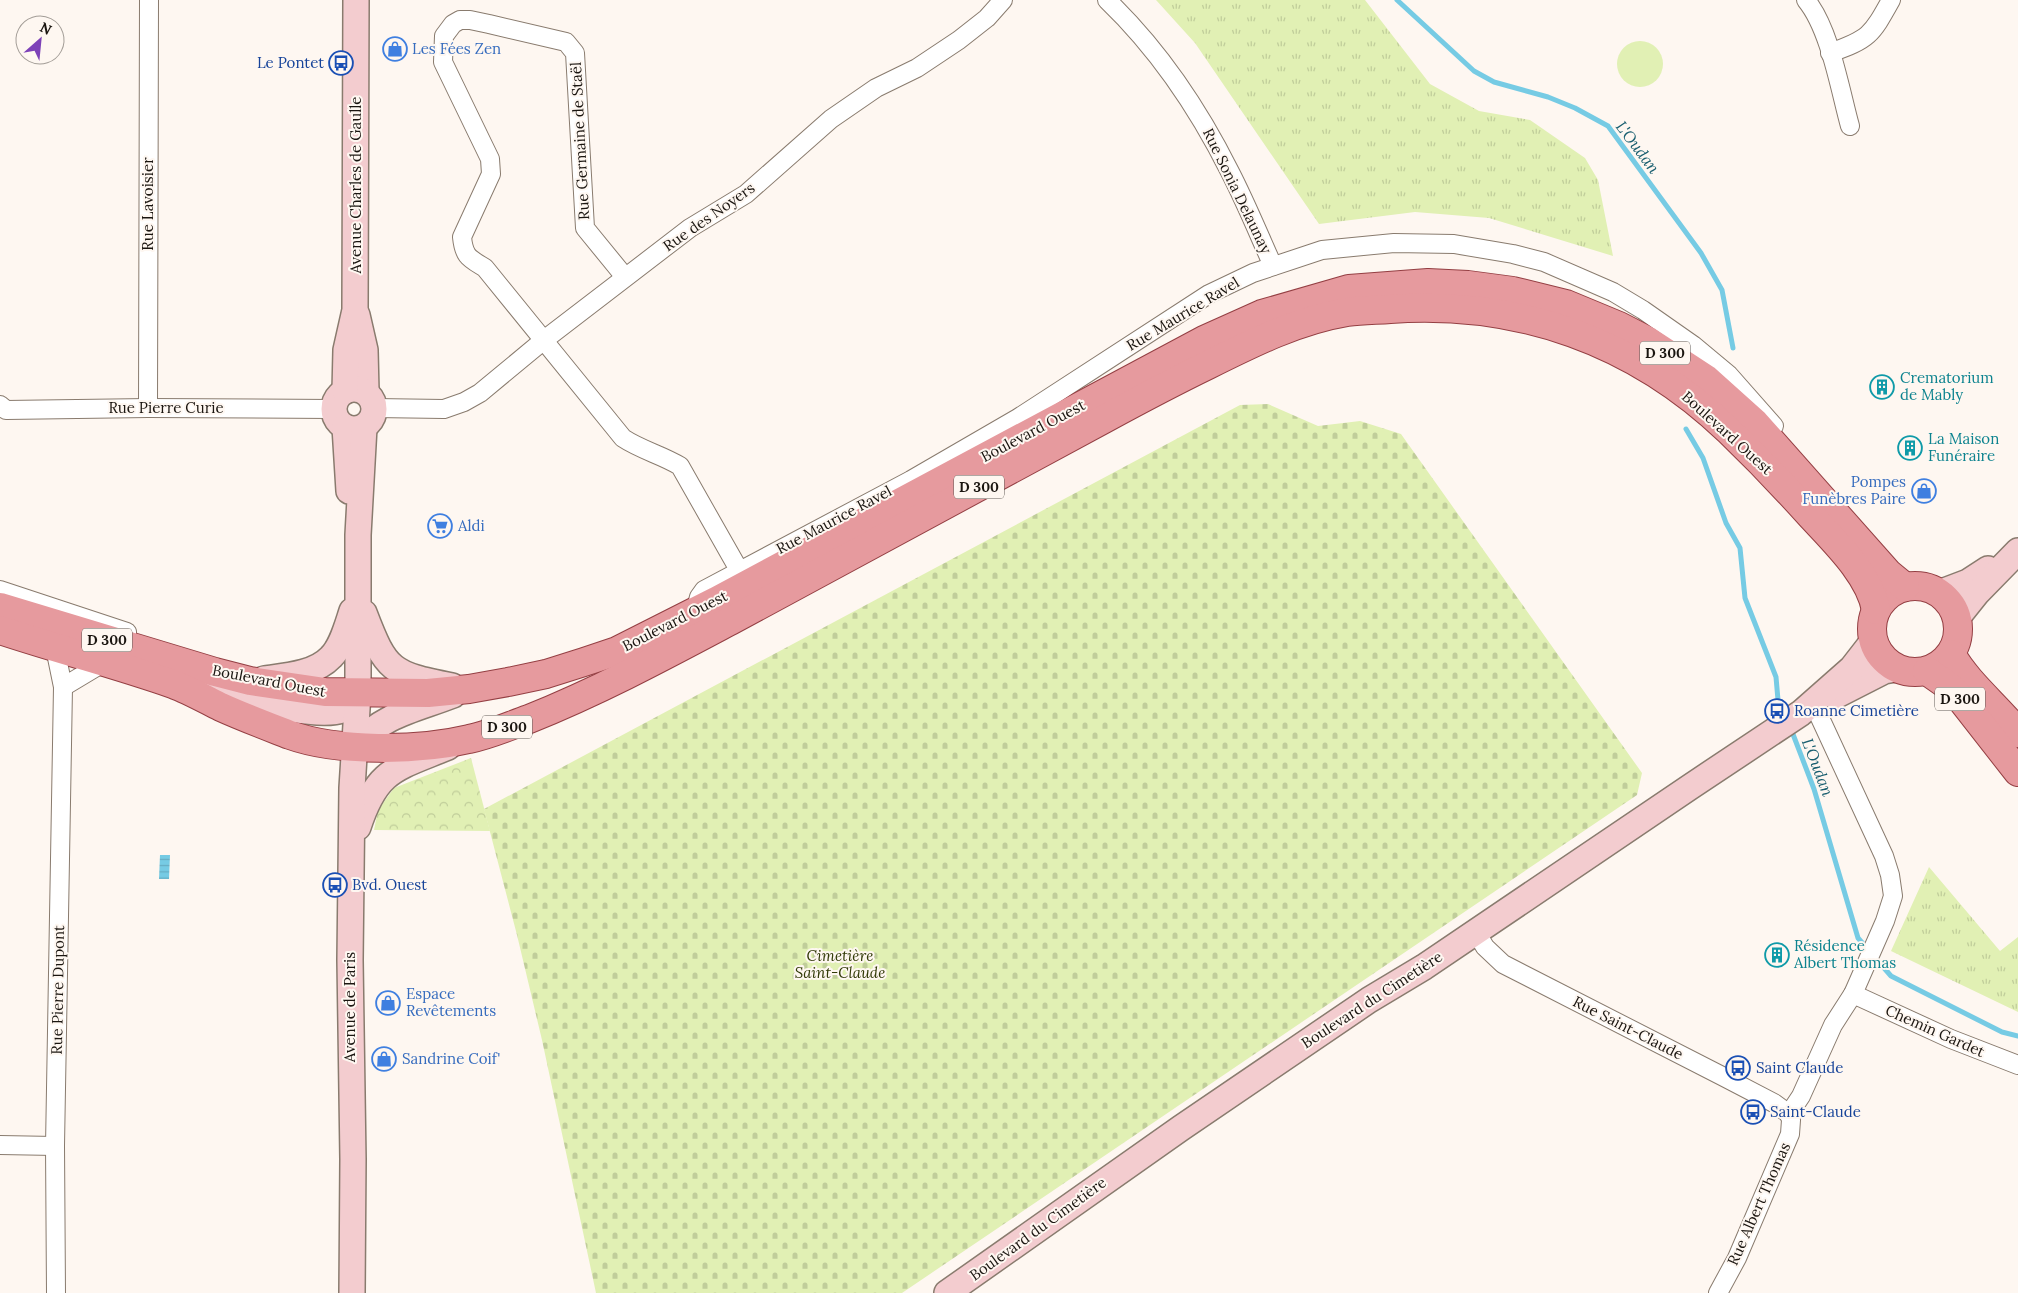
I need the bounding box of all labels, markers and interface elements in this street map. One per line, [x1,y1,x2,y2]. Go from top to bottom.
north arrow [15,15,65,65]
text: N [37,18,55,39]
shop icon: Les Fées Zen [382,36,408,62]
place label: Les Fées Zen [412,39,501,58]
bus stop icon: Le Pontet [328,50,354,76]
place label: Le Pontet [257,53,324,72]
street label: Rue Germaine de Staël [566,61,593,221]
street label: Avenue Charles de Gaulle [346,97,365,274]
water label: L'Oudan [1612,117,1664,177]
street label: Rue Sonia Delaunay [1199,125,1276,257]
street label: Rue Lavoisier [138,157,157,251]
street label: Rue des Noyers [659,178,758,255]
street label: Rue Maurice Ravel [1123,272,1243,355]
road number: D 300 [1640,342,1690,364]
place label: Crematorium de Mably [1900,368,1994,404]
building icon: Crematorium de Mably [1869,374,1895,400]
street label: Boulevard Ouest [1678,387,1777,478]
street label: Boulevard Ouest [977,395,1088,466]
street label: Rue Pierre Curie [108,398,224,417]
place label: La Maison Funéraire [1928,429,1999,465]
building icon: La Maison Funéraire [1897,435,1923,461]
place label: Pompes Funèbres Paire [1802,472,1906,508]
road number: D 300 [954,476,1004,498]
shop icon: Pompes Funèbres Paire [1911,478,1937,504]
street label: Rue Maurice Ravel [773,481,895,558]
supermarket icon: Aldi [427,513,453,539]
place label: Aldi [457,516,485,535]
street label: Boulevard Ouest [619,586,731,655]
road number: D 300 [82,628,132,652]
street label: Boulevard Ouest [211,660,328,701]
road number: D 300 [1935,688,1985,711]
bus stop icon: Roanne Cimetière [1764,698,1790,724]
place label: Roanne Cimetière [1794,701,1919,720]
road number: D 300 [482,716,532,739]
water label: L'Oudan [1798,735,1838,799]
bus stop icon: Bvd. Ouest [322,872,348,898]
place label: Bvd. Ouest [352,875,427,894]
street label: Rue Pierre Dupont [47,925,68,1055]
place label: Résidence Albert Thomas [1793,936,1896,972]
building icon: Résidence Albert Thomas [1764,942,1790,968]
park label: Cimetière Saint-Claude [795,946,885,982]
street label: Boulevard du Cimetière [1298,947,1446,1052]
street label: Avenue de Paris [340,952,359,1063]
place label: Espace Revêtements [406,984,496,1020]
shop icon: Espace Revêtements [375,990,401,1016]
street label: Rue Saint-Claude [1570,992,1687,1064]
street label: Chemin Gardet [1883,1000,1988,1061]
shop icon: Sandrine Coif' [371,1046,397,1072]
place label: Sandrine Coif' [402,1049,500,1068]
bus stop icon: Saint Claude [1725,1055,1751,1081]
place label: Saint Claude [1756,1058,1843,1077]
bus stop icon: Saint-Claude [1740,1099,1766,1125]
place label: Saint-Claude [1770,1102,1861,1121]
street label: Rue Albert Thomas [1723,1139,1794,1268]
street label: Boulevard du Cimetière [966,1173,1110,1285]

